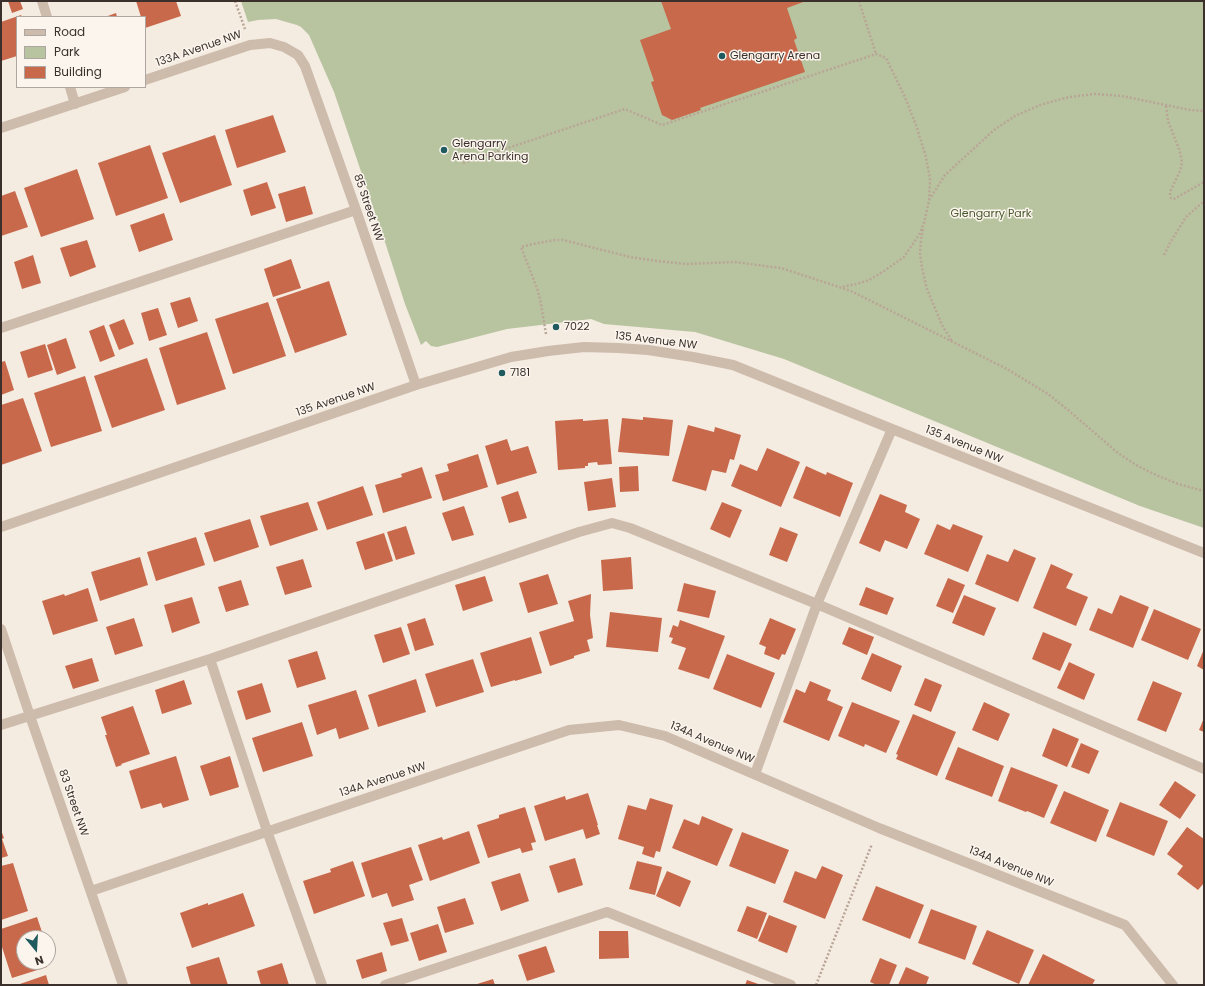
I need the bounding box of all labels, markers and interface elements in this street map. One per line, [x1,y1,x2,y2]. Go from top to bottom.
legend [16,16,146,88]
text: Road [54,23,85,40]
street label: 133A Avenue NW [155,28,243,70]
text: Park [54,43,80,60]
place label: Glengarry Arena [730,49,820,63]
marker: Glengarry Arena [717,51,727,61]
text: Building [54,63,102,80]
place label: Glengarry Arena Parking [452,137,529,163]
marker: Glengarry Arena Parking [439,145,449,155]
street label: 85 Street NW [350,173,386,243]
park label: Glengarry Park [951,207,1031,221]
place label: 7022 [564,320,590,334]
marker: 7022 [551,322,561,332]
street label: 135 Avenue NW [614,329,698,353]
place label: 7181 [510,366,530,380]
marker: 7181 [497,368,507,378]
street label: 135 Avenue NW [295,380,377,420]
street label: 135 Avenue NW [923,423,1005,467]
street label: 134A Avenue NW [668,719,756,767]
street label: 134A Avenue NW [338,760,428,800]
street label: 83 Street NW [55,768,91,838]
street label: 134A Avenue NW [967,844,1055,890]
north arrow [16,930,56,970]
text: N [33,952,46,969]

